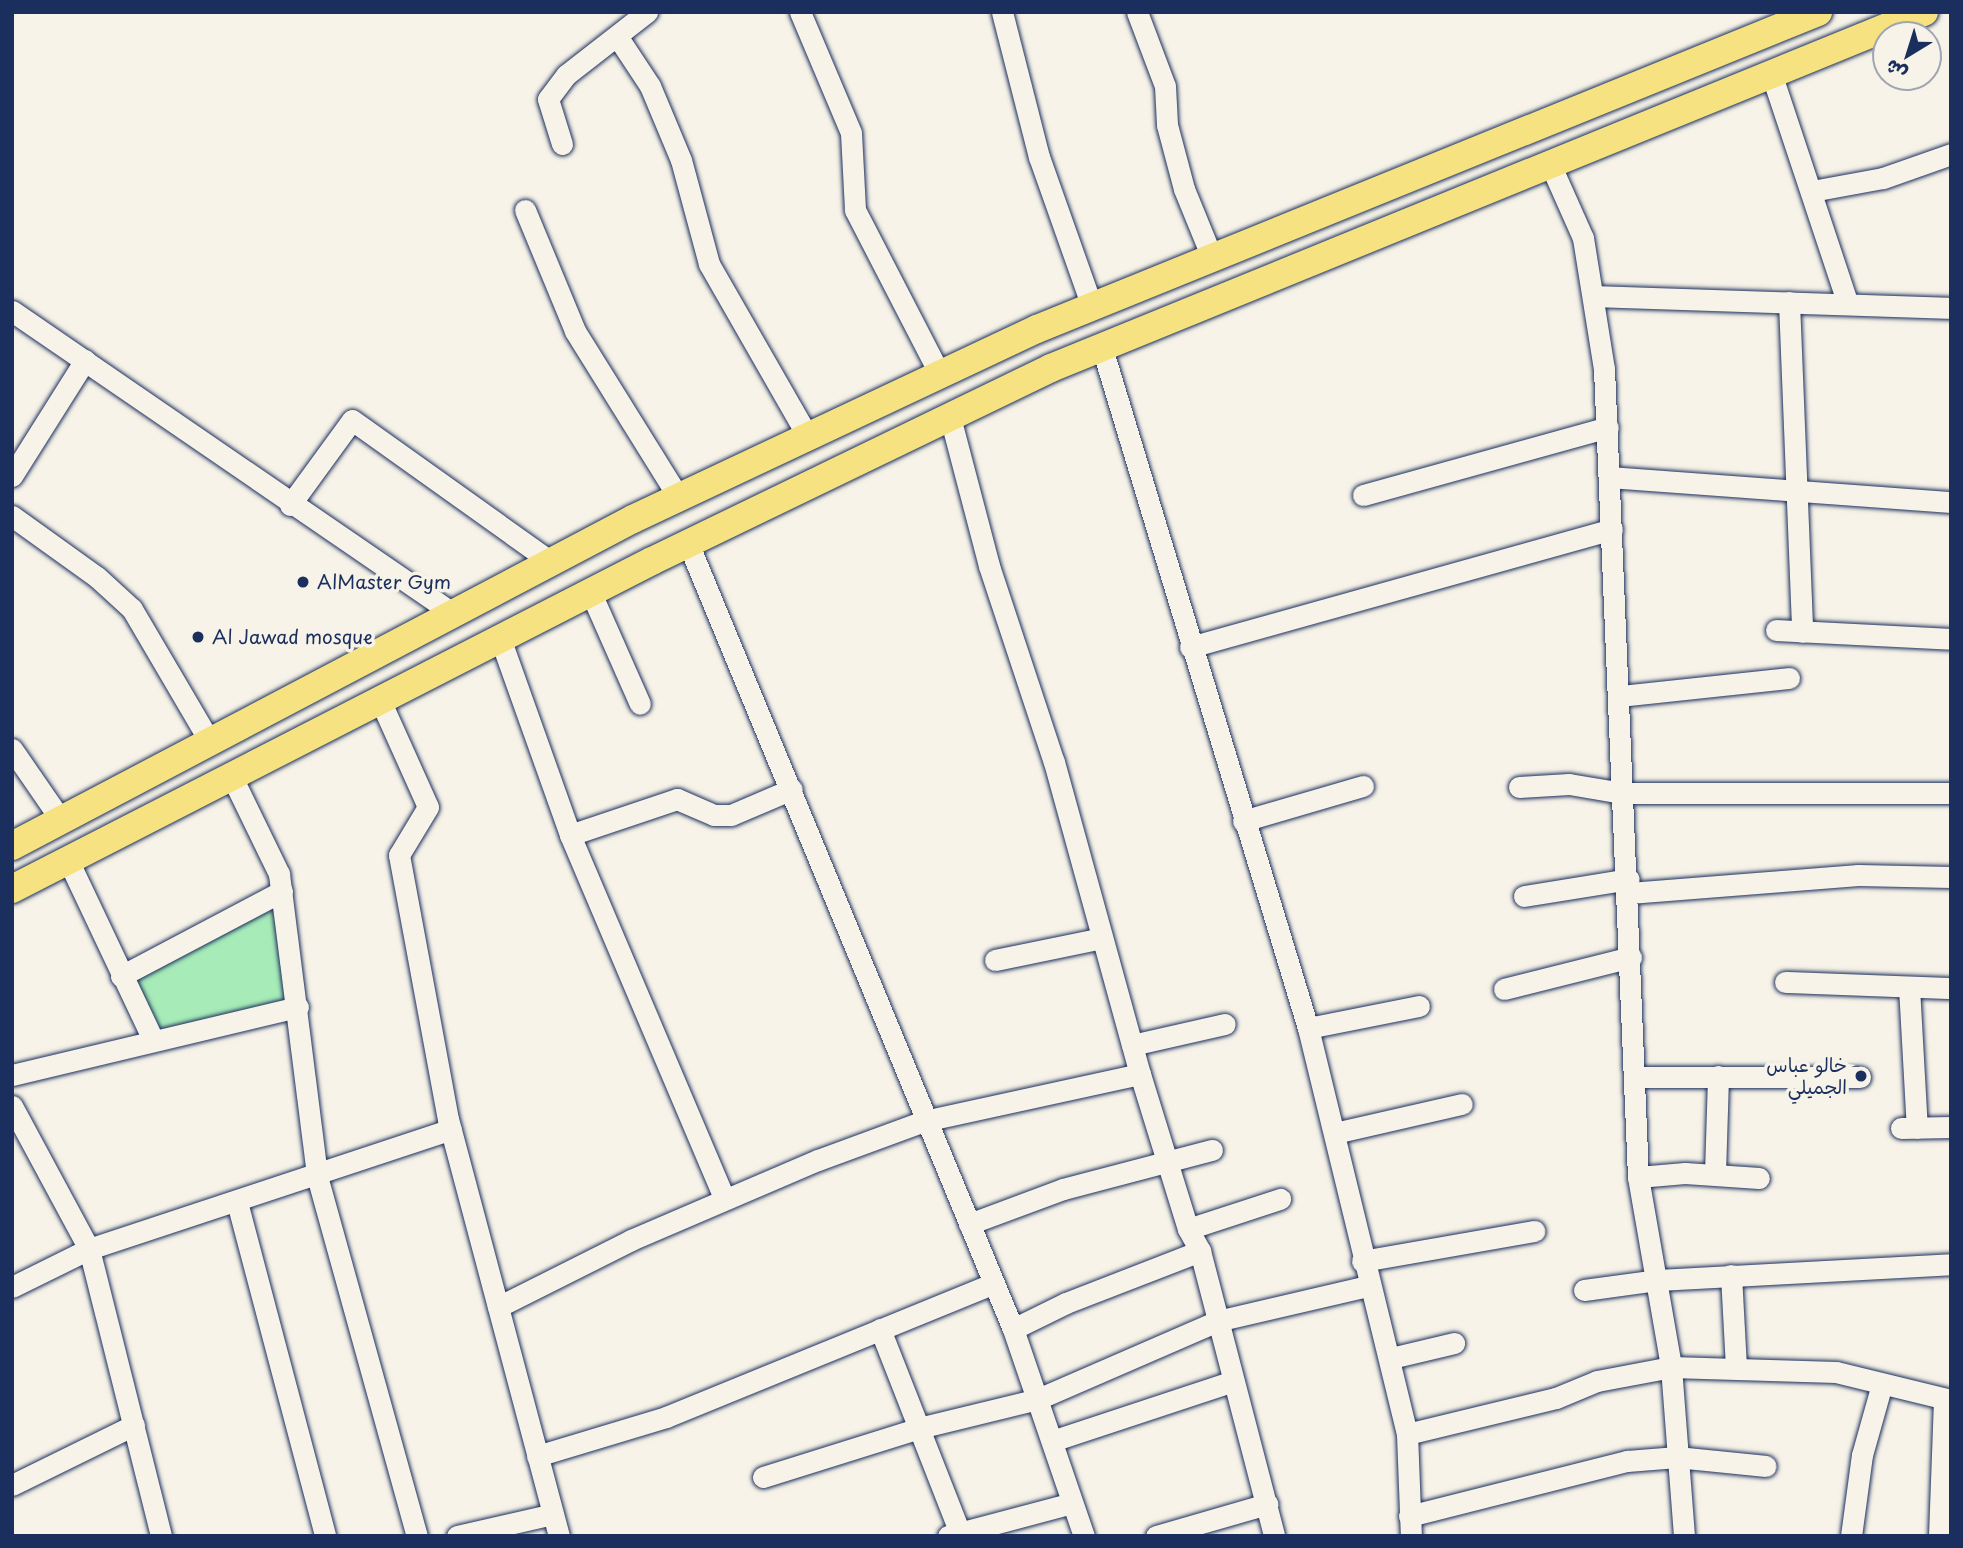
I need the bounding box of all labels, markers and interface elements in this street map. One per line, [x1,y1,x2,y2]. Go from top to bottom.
north arrow [1872,21,1942,91]
text: ش [1878,54,1912,88]
place label: AlMaster Gym [317,571,453,593]
marker: AlMaster Gym [295,574,311,590]
place label: Al Jawad mosque [212,626,372,648]
marker: Al Jawad mosque [190,629,206,645]
place label: خالو عباس الجميلي [1766,1054,1847,1098]
marker: خالو عباس الجميلي [1853,1068,1869,1084]

